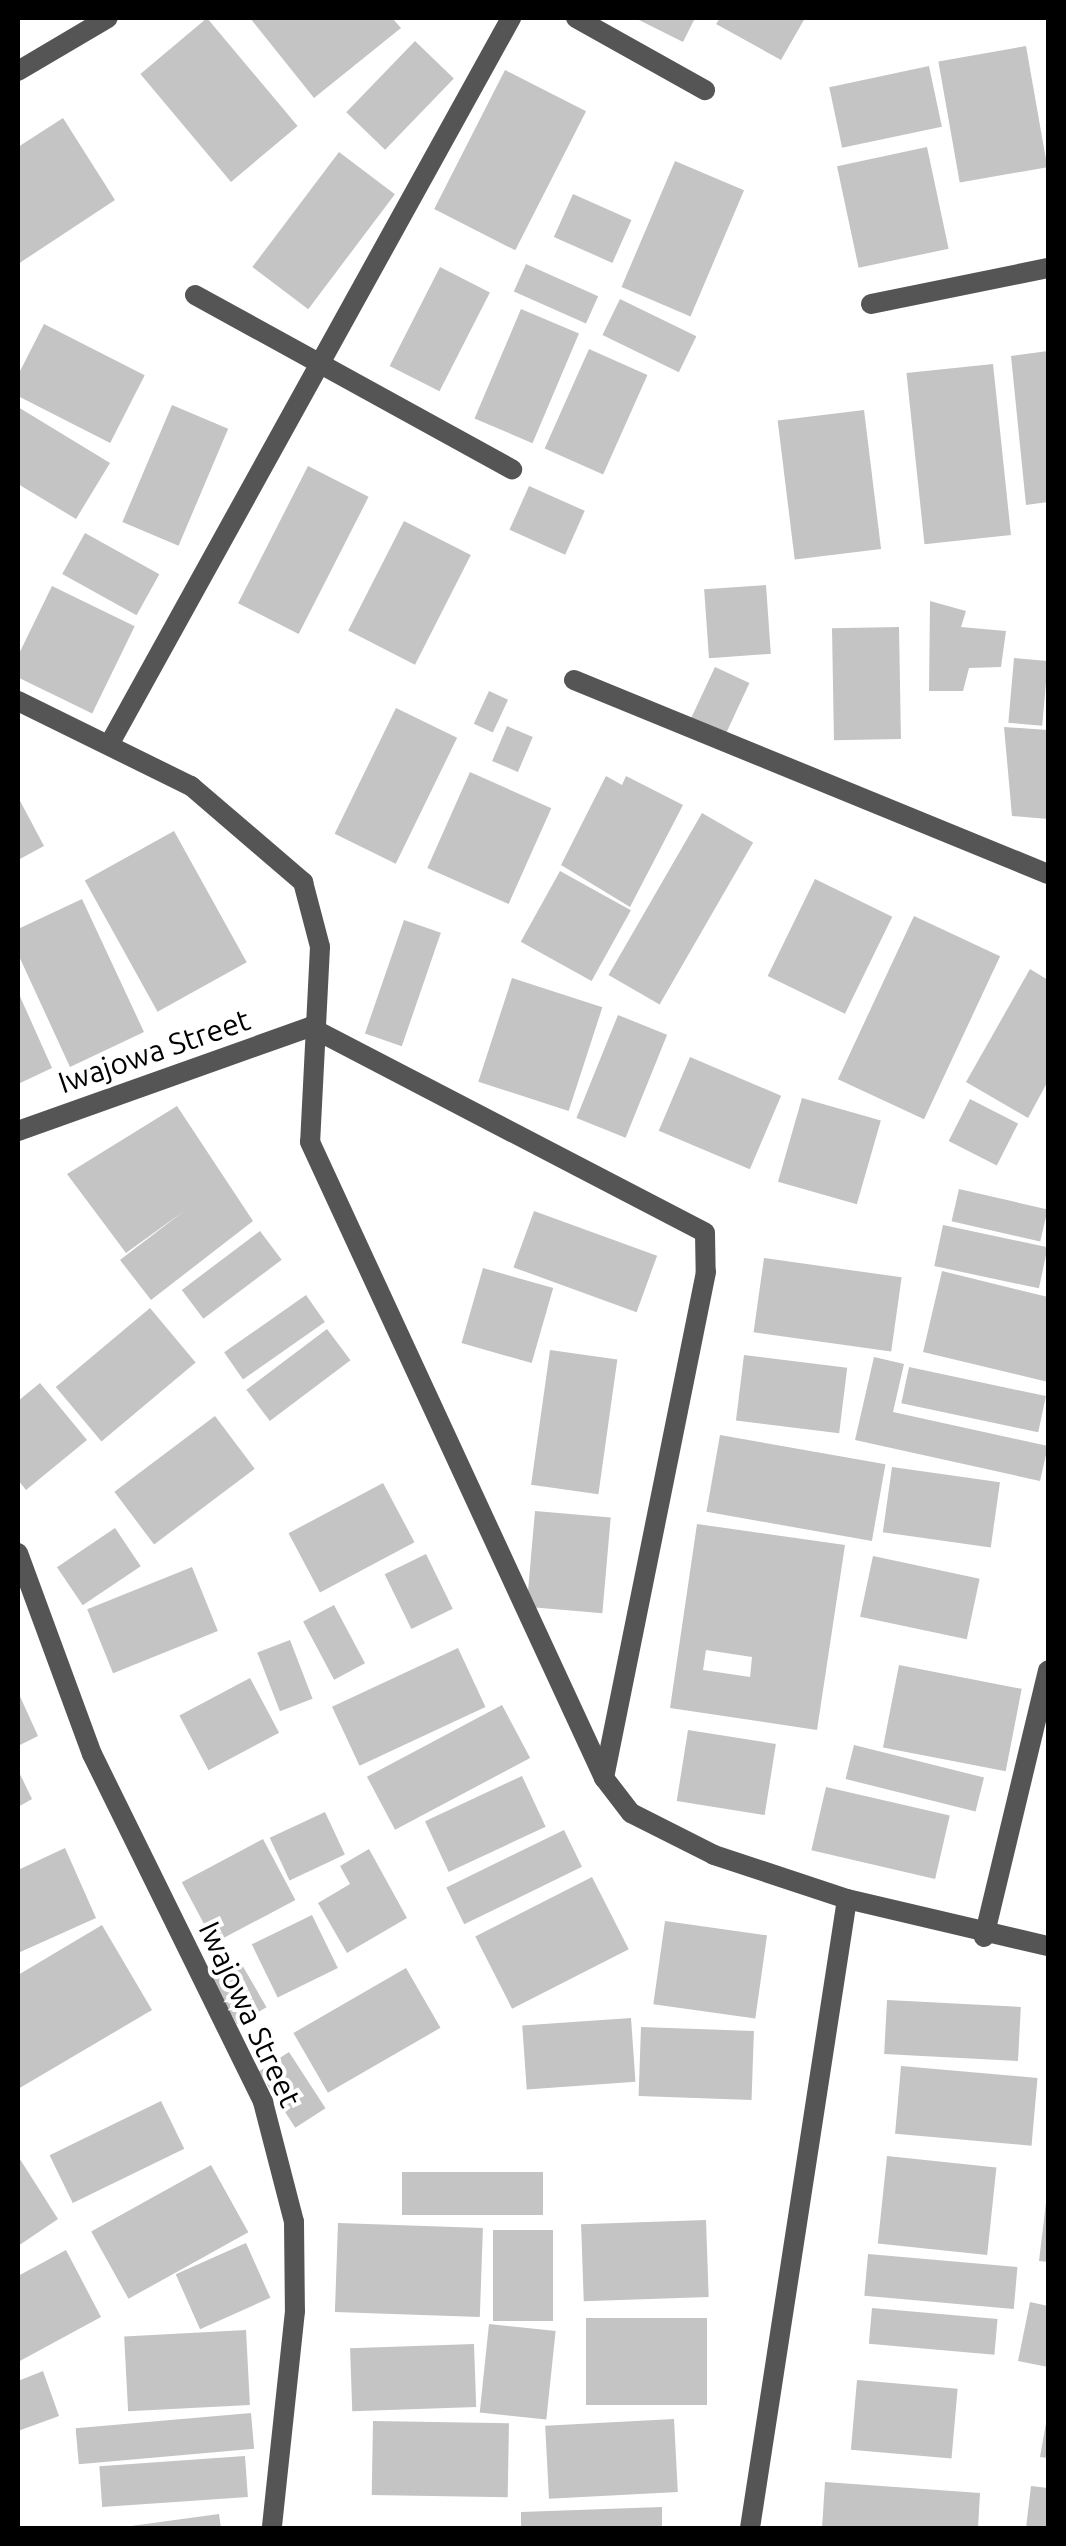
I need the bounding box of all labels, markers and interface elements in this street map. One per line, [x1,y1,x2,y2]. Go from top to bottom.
street label: Iwajowa Street [53,1001,255,1101]
street label: Iwajowa Street [191,1916,309,2112]

